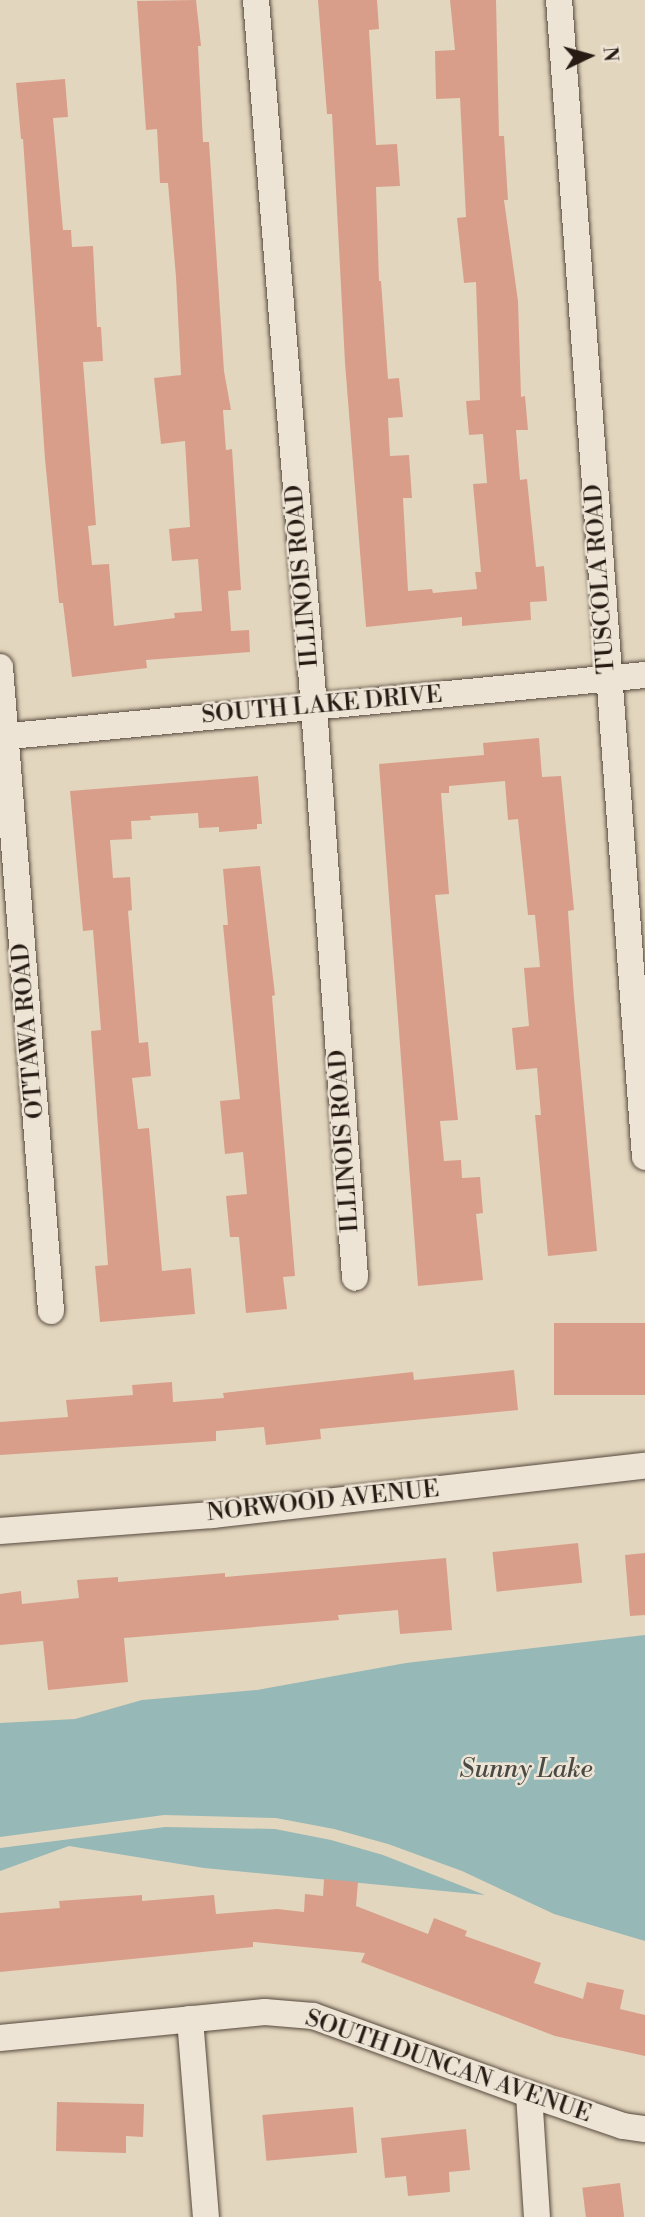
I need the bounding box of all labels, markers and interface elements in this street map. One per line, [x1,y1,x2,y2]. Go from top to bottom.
north arrow [554,21,624,91]
text: N [597,46,623,63]
street label: TUSCOLA ROAD [580,483,622,675]
street label: ILLINOIS ROAD [281,484,325,668]
street label: SOUTH LAKE DRIVE [200,681,444,731]
street label: OTTAWA ROAD [7,942,51,1120]
street label: ILLINOIS ROAD [324,1049,366,1233]
street label: NORWOOD AVENUE [205,1475,441,1529]
water label: Sunny Lake [459,1754,593,1786]
street label: SOUTH DUNCAN AVENUE [301,2004,595,2130]

